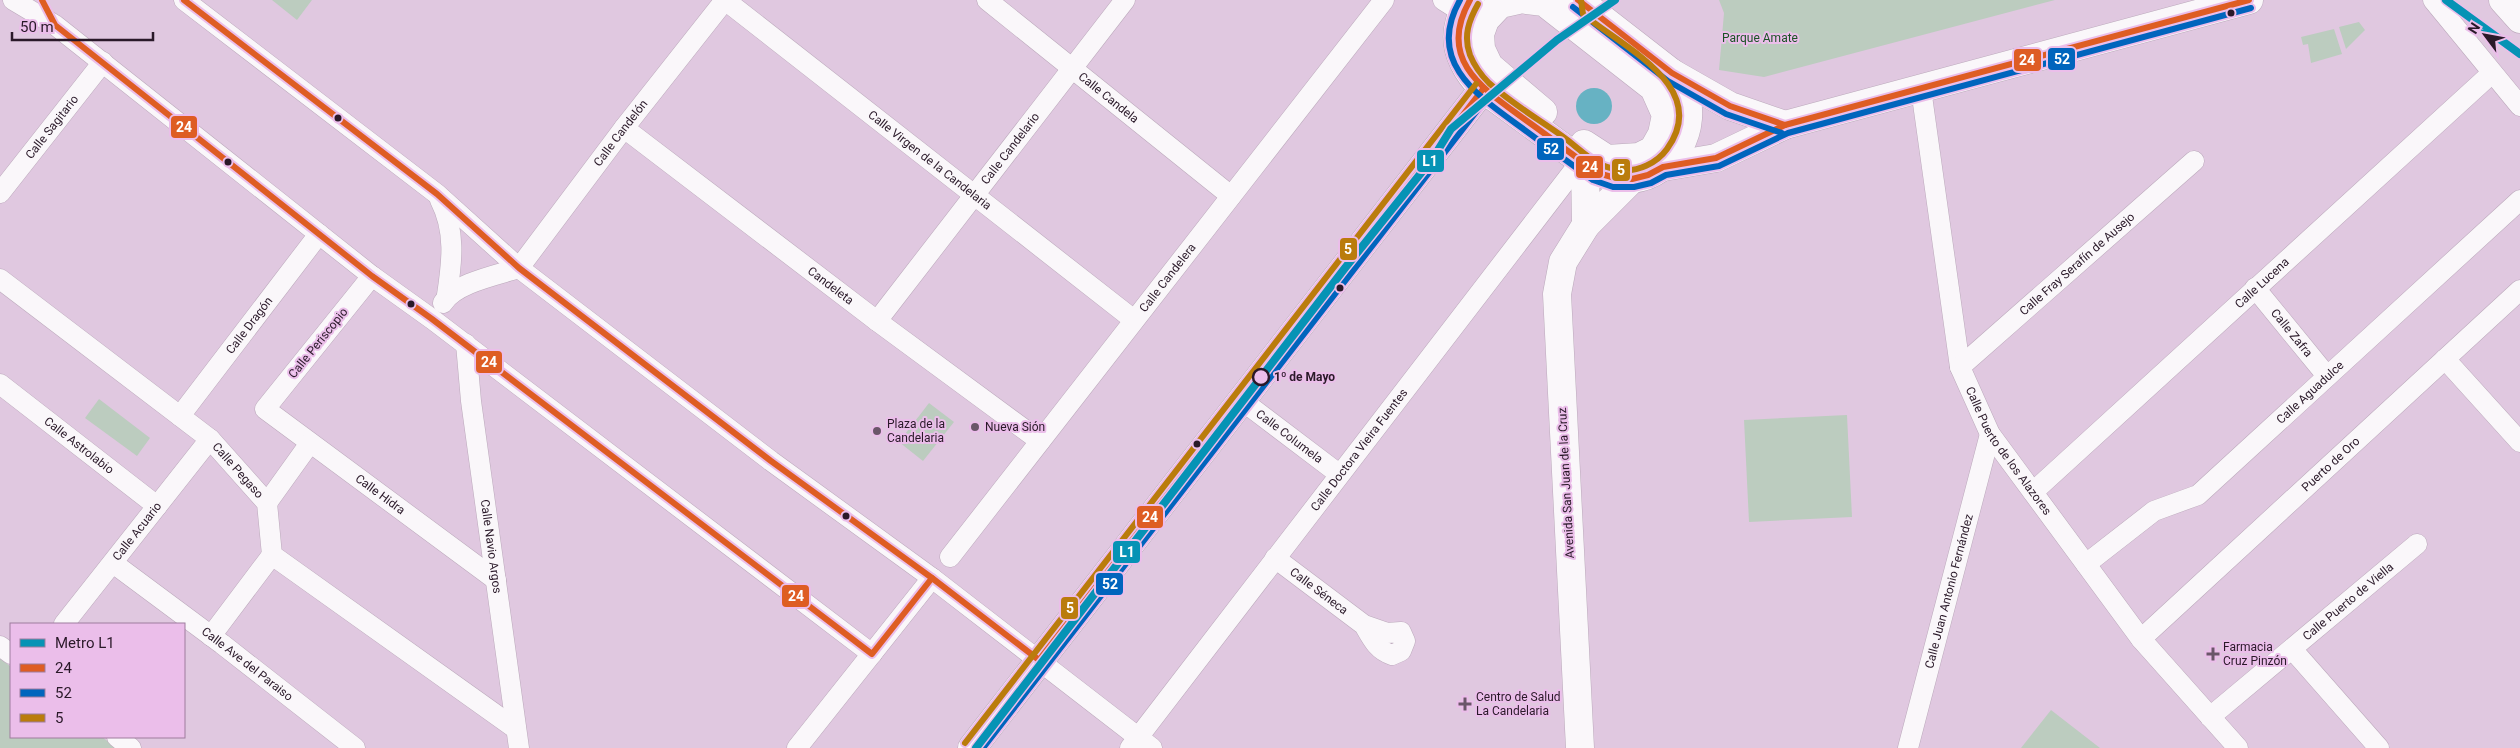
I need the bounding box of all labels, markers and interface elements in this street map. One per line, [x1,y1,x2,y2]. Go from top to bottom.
unlabelled marker [2226,8,2236,18]
scale bar [12,10,154,42]
north arrow [2460,10,2510,60]
text: 50 m [20,18,54,36]
text: N [2465,20,2483,37]
park label: Parque Amate [1722,31,1798,45]
line badge: 52 [2047,47,2076,71]
line badge: 24 [2013,48,2042,72]
text: 52 [2054,51,2070,67]
text: 24 [2019,52,2035,68]
street label: Calle Candela [1076,69,1142,126]
street label: Calle Sagitario [23,92,81,162]
street label: Calle Candelón [591,97,651,169]
street label: Calle Virgen de la Candelaria [865,108,994,213]
street label: Calle Candelario [978,110,1043,187]
unlabelled marker [333,113,343,123]
line badge: 24 [170,115,198,139]
text: 24 [176,119,192,135]
line badge: 52 [1536,137,1565,161]
text: 52 [1543,141,1559,157]
line badge: L1 [1416,149,1445,173]
text: L1 [1422,153,1438,169]
line badge: 24 [1575,155,1604,179]
unlabelled marker [223,157,233,167]
line badge: 5 [1611,158,1631,182]
text: 24 [1582,159,1598,175]
text: 5 [1617,162,1625,178]
street label: Calle Fray Serafín de Ausejo [2017,210,2138,318]
line badge: 5 [1339,237,1358,261]
street label: Calle Candelera [1136,241,1199,315]
text: 5 [1344,241,1352,257]
street label: Calle Lucena [2232,255,2292,311]
street label: Candeleta [805,264,856,308]
unlabelled marker [1335,283,1345,293]
street label: Calle Dragón [223,294,275,357]
unlabelled marker [406,299,416,309]
street label: Calle Periscopio [285,305,351,381]
street label: Calle Zafra [2268,306,2315,360]
line badge: 24 [475,350,503,374]
text: 24 [481,354,497,370]
street label: Calle Aguadulce [2274,358,2347,427]
marker: 1º de Mayo [1252,368,1270,386]
place label: 1º de Mayo [1274,370,1335,384]
street label: Calle Puerto de los Alazores [1963,385,2054,518]
street label: Calle Doctora Vieira Fuentes [1308,386,1410,514]
street label: Calle Columela [1253,407,1326,466]
street label: Avenida San Juan de la Cruz [1555,407,1577,559]
street label: Calle Astrolabio [41,414,117,477]
place label: Plaza de la Candelaria [887,417,945,445]
place label: Nueva Sión [985,420,1045,434]
marker: Nueva Sión [969,421,981,433]
marker: Plaza de la Candelaria [871,425,883,437]
street label: Puerto de Oro [2299,434,2363,494]
unlabelled marker [1192,439,1202,449]
street label: Calle Pegaso [210,440,266,501]
street label: Calle Hidra [353,471,408,517]
street label: Calle Acuario [110,499,165,563]
street label: Calle Navio Argos [478,499,505,594]
line badge: 24 [1136,505,1164,529]
text: 24 [1142,509,1158,525]
unlabelled marker [841,511,851,521]
street label: Calle Juan Antonio Fernández [1922,512,1976,670]
line badge: L1 [1112,540,1141,564]
text: L1 [1119,544,1135,560]
street label: Calle Puerto de Viella [2300,560,2396,643]
street label: Calle Séneca [1287,565,1351,617]
line badge: 52 [1095,572,1124,596]
text: 52 [1102,576,1118,592]
line badge: 24 [781,584,810,608]
text: 24 [788,588,804,604]
line badge: 5 [1060,596,1079,620]
text: 5 [1066,600,1074,616]
legend [10,623,185,738]
street label: Calle Ave del Paraiso [199,624,296,704]
text: Metro L1 [55,634,115,652]
place label: Farmacia Cruz Pinzón [2223,640,2287,668]
marker: Farmacia Cruz Pinzón [2207,648,2219,660]
text: 24 [55,659,72,677]
text: 52 [55,684,72,702]
place label: Centro de Salud La Candelaria [1476,690,1561,718]
marker: Centro de Salud La Candelaria [1458,697,1472,711]
text: 5 [55,709,63,727]

